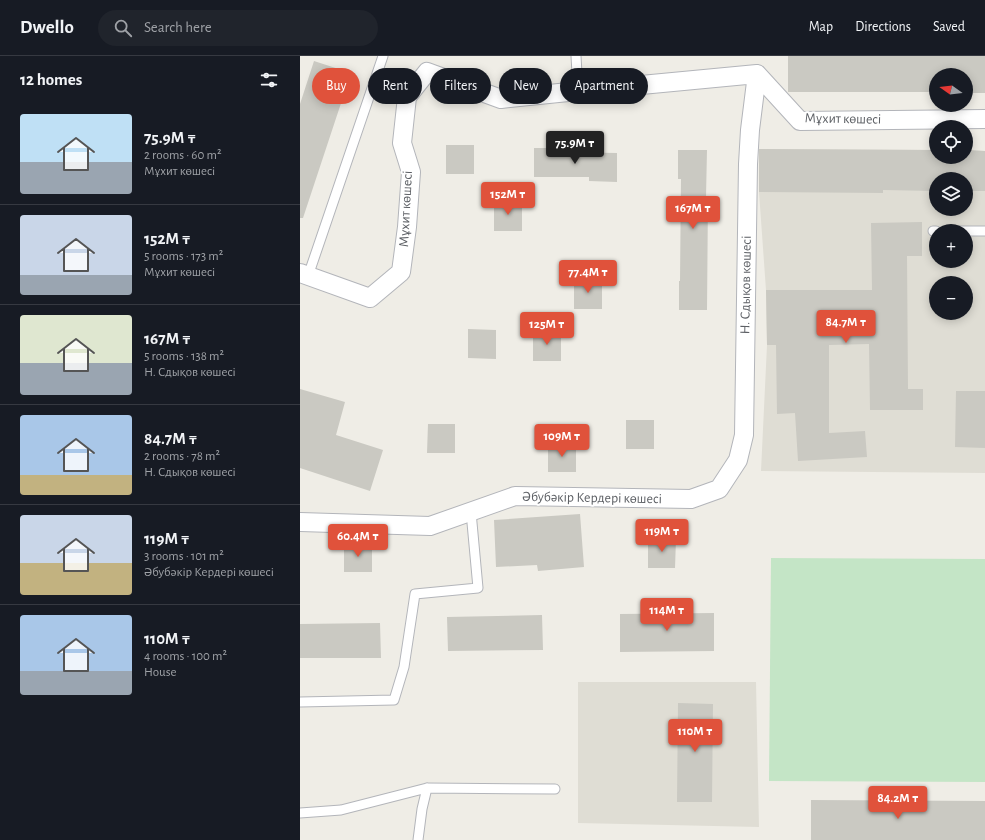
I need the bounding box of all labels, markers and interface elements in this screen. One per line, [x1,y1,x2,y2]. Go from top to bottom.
search box [98,10,378,46]
icon: search [112,17,134,39]
text: Dwello [20,18,74,37]
text: Search here [144,20,212,35]
text: Map [809,20,833,34]
text: Directions [855,20,911,34]
text: Saved [933,20,965,34]
chip: Buy [312,68,360,104]
chip: Rent [368,68,422,104]
chip: Filters [430,68,491,104]
chip: New [499,68,552,104]
chip: Apartment [560,68,648,104]
north arrow [929,68,973,112]
map controls [929,68,973,320]
icon: filters [258,69,280,91]
text: 12 homes [20,71,82,88]
street label: Мұхит көшесі [805,111,881,127]
button: locate [929,120,973,164]
text: 75.9M ₸ [144,129,196,146]
icon: home [52,130,100,178]
pin: 75.9M ₸ [538,131,612,165]
text: 75.9M ₸ [555,137,595,150]
text: 2 rooms · 60 m² [144,149,221,162]
text: Мұхит көшесі [144,165,215,178]
street label: Мұхит көшесі [397,170,415,248]
button: layers [929,172,973,216]
pin: 152M ₸ [475,182,541,216]
text: 152M ₸ [490,188,526,201]
pin: 167M ₸ [660,196,726,230]
text: 167M ₸ [675,202,711,215]
button: + [929,224,973,268]
text: 152M ₸ [144,230,191,247]
icon: home [52,231,100,279]
street label: Н. Сдықов көшесі [738,236,754,334]
text: 5 rooms · 173 m² [144,250,223,263]
pin: 77.4M ₸ [551,260,625,294]
text: Мұхит көшесі [144,266,215,279]
text: 77.4M ₸ [568,266,608,279]
button: − [929,276,973,320]
pin: 84.7M ₸ [809,310,883,344]
pin: 125M ₸ [514,312,580,346]
text: 84.7M ₸ [826,316,866,329]
text: 125M ₸ [529,318,565,331]
text: 167M ₸ [144,330,191,347]
icon: home [52,331,100,379]
text: 5 rooms · 138 m² [144,350,224,363]
text: Н. Сдықов көшесі [144,366,236,379]
pin: 109M ₸ [529,424,595,458]
text: 84.7M ₸ [144,430,198,447]
text: 109M ₸ [543,430,581,443]
icon: home [52,431,100,479]
text: 2 rooms · 78 m² [144,450,220,463]
text: Н. Сдықов көшесі [144,466,236,479]
street label: Әбубәкір Кердері көшесі [522,490,662,506]
pin: 119M ₸ [629,519,695,553]
pin: 60.4M ₸ [321,524,395,558]
text: 119M ₸ [644,525,680,538]
text: 119M ₸ [144,530,190,547]
text: 60.4M ₸ [337,530,379,543]
icon: home [52,531,100,579]
text: 3 rooms · 101 m² [144,550,224,563]
text: Әбубәкір Кердері көшесі [144,566,274,579]
pin: 114M ₸ [634,598,700,632]
text: 114M ₸ [649,604,685,617]
text: 110M ₸ [144,630,190,647]
icon: home [52,631,100,679]
text: 4 rooms · 100 m² [144,650,227,663]
text: House [144,666,176,679]
pin: 110M ₸ [662,719,728,753]
text: 110M ₸ [677,725,713,738]
pin: 84.2M ₸ [861,786,935,820]
text: 84.2M ₸ [877,792,919,805]

